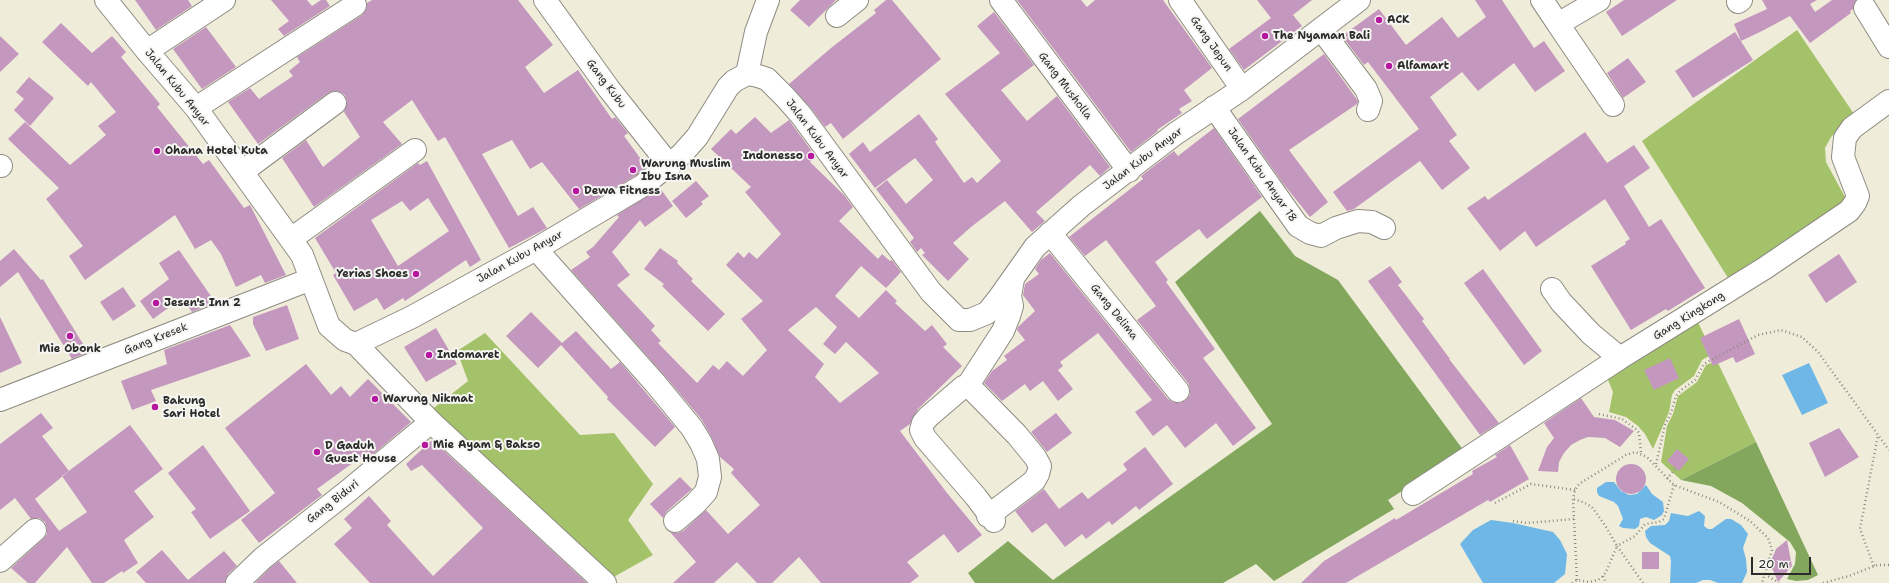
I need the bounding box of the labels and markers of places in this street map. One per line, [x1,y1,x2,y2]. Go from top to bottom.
place label: ACK [1387,13,1410,27]
marker: ACK [1374,15,1384,25]
place label: The Nyaman Bali [1273,29,1370,43]
marker: The Nyaman Bali [1260,31,1270,41]
place label: Alfamart [1397,59,1449,73]
marker: Alfamart [1384,61,1394,71]
place label: Ohana Hotel Kuta [165,144,268,158]
marker: Ohana Hotel Kuta [152,146,162,156]
place label: Indonesso [743,149,803,163]
marker: Indonesso [806,151,816,161]
place label: Warung Muslim Ibu Isna [641,157,731,183]
marker: Warung Muslim Ibu Isna [628,165,638,175]
place label: Dewa Fitness [584,184,660,198]
marker: Dewa Fitness [571,186,581,196]
place label: Yerias Shoes [337,267,408,281]
marker: Yerias Shoes [411,269,421,279]
place label: Jesen's Inn 2 [164,296,241,310]
marker: Jesen's Inn 2 [151,298,161,308]
marker: Mie Obonk [65,331,75,341]
place label: Mie Obonk [39,342,101,356]
place label: Indomaret [437,348,499,362]
marker: Indomaret [424,350,434,360]
place label: Warung Nikmat [383,392,473,406]
place label: Bakung Sari Hotel [163,394,220,420]
marker: Warung Nikmat [370,394,380,404]
marker: Bakung Sari Hotel [150,402,160,412]
place label: Mie Ayam & Bakso [433,438,540,452]
place label: D Gaduh Guest House [325,439,397,465]
marker: Mie Ayam & Bakso [420,440,430,450]
marker: D Gaduh Guest House [312,447,322,457]

